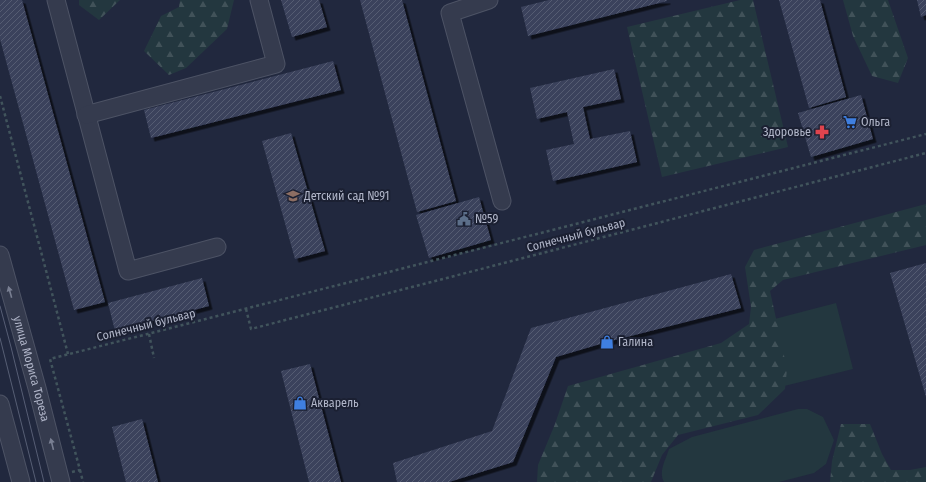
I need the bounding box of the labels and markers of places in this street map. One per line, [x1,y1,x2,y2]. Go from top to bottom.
supermarket icon: Ольга [842,114,858,130]
place label: Ольга [861,115,890,129]
pharmacy icon: Здоровье [814,124,830,140]
place label: Здоровье [763,125,811,139]
school or university icon: Детский сад №91 [285,188,301,204]
place label: Детский сад №91 [303,189,390,203]
public building icon: №59 [456,211,472,227]
place label: №59 [475,212,498,226]
shop icon: Галина [599,334,615,350]
place label: Галина [618,335,653,349]
shop icon: Акварель [292,395,308,411]
place label: Акварель [311,396,359,410]

